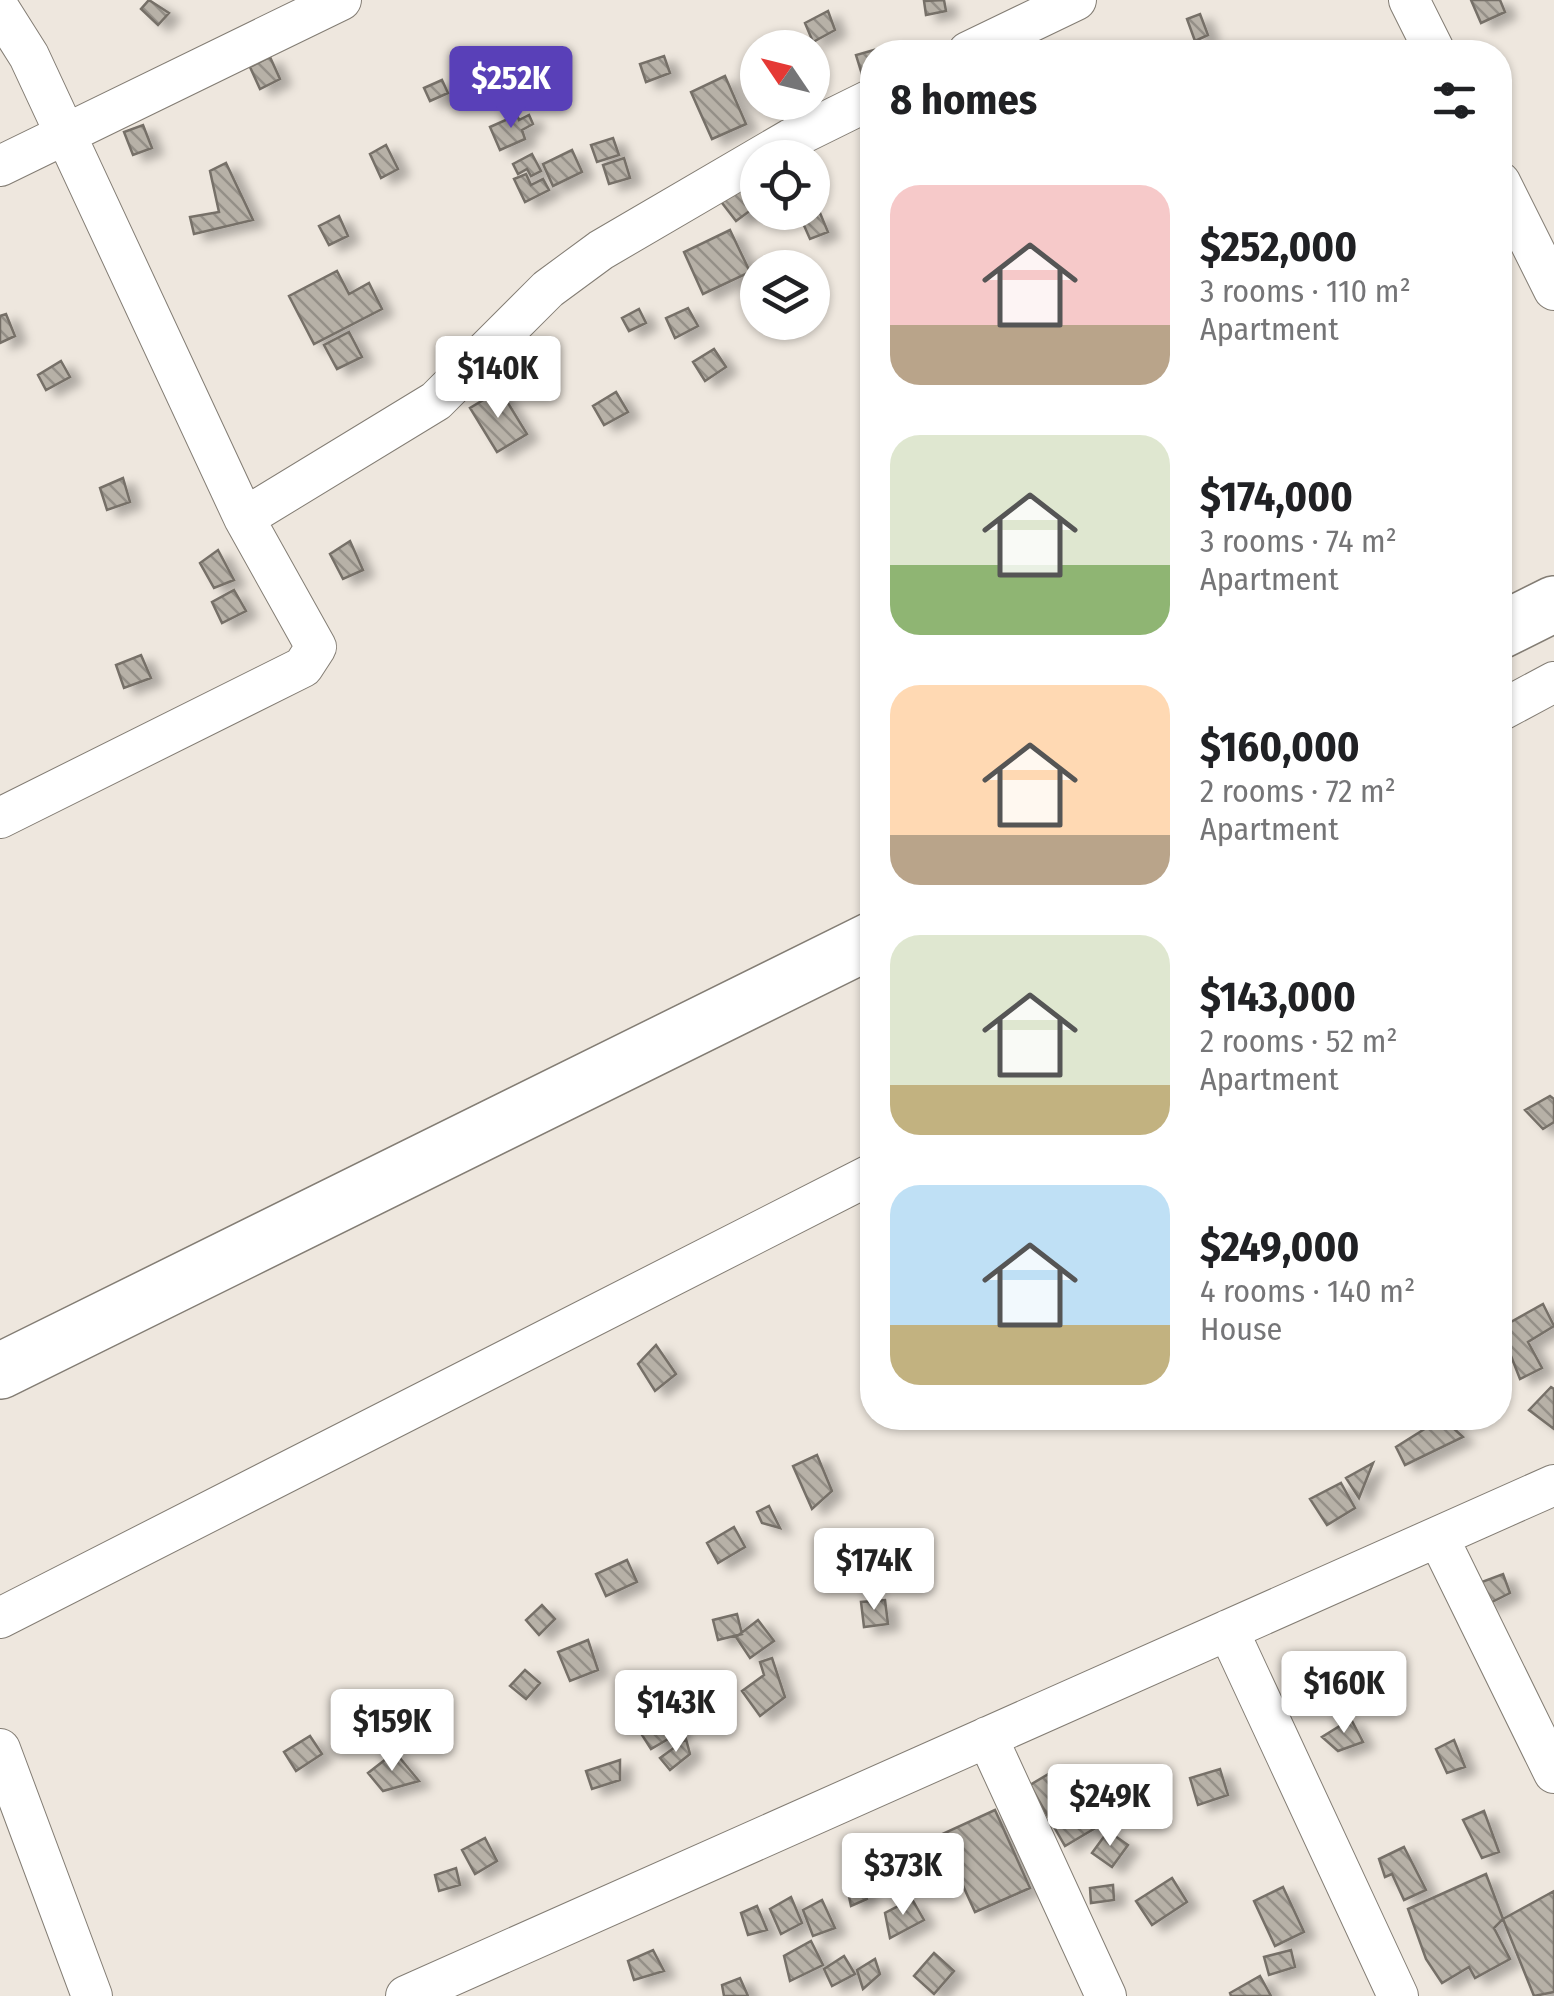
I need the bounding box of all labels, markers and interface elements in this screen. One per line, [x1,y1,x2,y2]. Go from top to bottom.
north arrow [740,30,830,120]
map controls [740,30,830,340]
pin: $252K [441,46,581,131]
text: $252K [471,59,551,97]
icon: filters [1427,73,1482,128]
text: 8 homes [890,75,1037,125]
button: locate [740,140,830,230]
text: $252,000 [1200,222,1357,272]
icon: home [970,225,1090,345]
button: layers [740,250,830,340]
text: 3 rooms · 110 m² [1200,272,1411,310]
text: Apartment [1200,310,1339,348]
pin: $140K [428,336,568,421]
text: $140K [458,349,538,387]
text: $174,000 [1200,472,1353,522]
icon: home [970,475,1090,595]
text: 3 rooms · 74 m² [1200,522,1397,560]
text: Apartment [1200,560,1339,598]
text: $160,000 [1200,722,1360,772]
icon: home [970,725,1090,845]
text: 2 rooms · 72 m² [1200,772,1396,810]
text: Apartment [1200,810,1339,848]
text: $143,000 [1200,972,1356,1022]
icon: home [970,975,1090,1095]
text: 2 rooms · 52 m² [1200,1022,1398,1060]
text: Apartment [1200,1060,1339,1098]
text: $249,000 [1200,1222,1359,1272]
icon: home [970,1225,1090,1345]
text: 4 rooms · 140 m² [1200,1272,1415,1310]
text: House [1200,1310,1282,1348]
pin: $174K [804,1528,944,1613]
text: $174K [836,1541,912,1579]
pin: $160K [1274,1651,1414,1736]
text: $160K [1303,1664,1385,1702]
pin: $143K [606,1670,746,1755]
text: $143K [637,1683,715,1721]
pin: $159K [322,1689,462,1774]
text: $159K [353,1702,431,1740]
pin: $249K [1040,1764,1180,1849]
text: $249K [1070,1777,1150,1815]
pin: $373K [833,1833,973,1918]
text: $373K [864,1846,942,1884]

